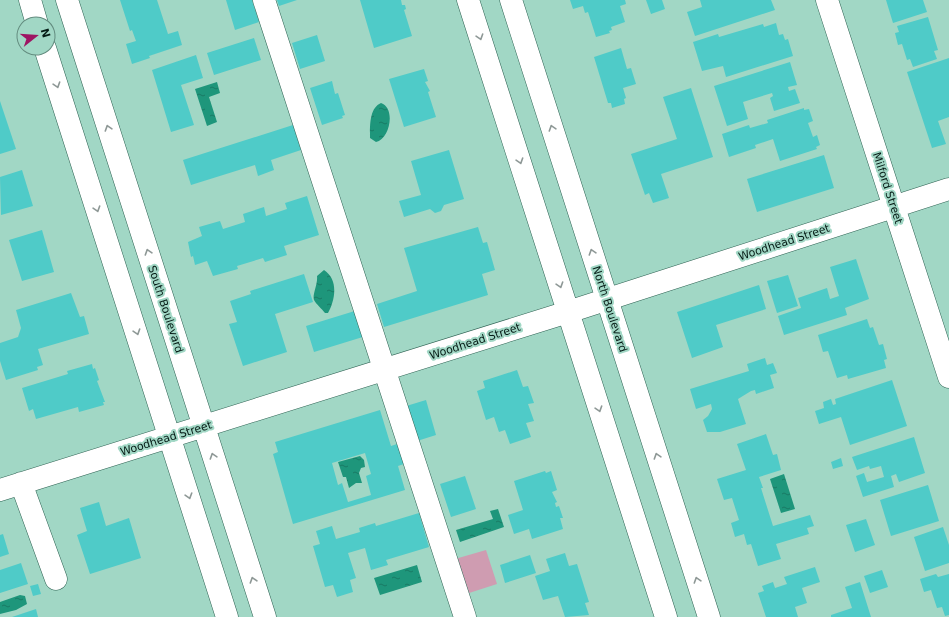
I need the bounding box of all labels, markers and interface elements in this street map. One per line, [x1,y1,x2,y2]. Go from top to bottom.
north arrow [16,16,56,56]
text: N [38,27,53,40]
one-way arrow [475,33,484,40]
one-way arrow [52,81,61,88]
one-way arrow [105,125,113,132]
one-way arrow [549,125,557,132]
street label: Milford Street [870,151,905,226]
one-way arrow [515,157,524,164]
one-way arrow [92,205,101,212]
street label: Woodhead Street [737,221,832,263]
one-way arrow [144,249,153,256]
one-way arrow [588,249,597,256]
street label: South Boulevard [145,264,186,354]
street label: North Boulevard [589,264,630,354]
one-way arrow [555,281,563,288]
street label: Woodhead Street [428,320,523,362]
one-way arrow [132,329,141,336]
one-way arrow [594,405,603,412]
street label: Woodhead Street [119,418,214,459]
one-way arrow [210,453,218,460]
one-way arrow [653,453,662,460]
one-way arrow [184,493,193,500]
one-way arrow [249,577,258,584]
one-way arrow [693,577,702,584]

